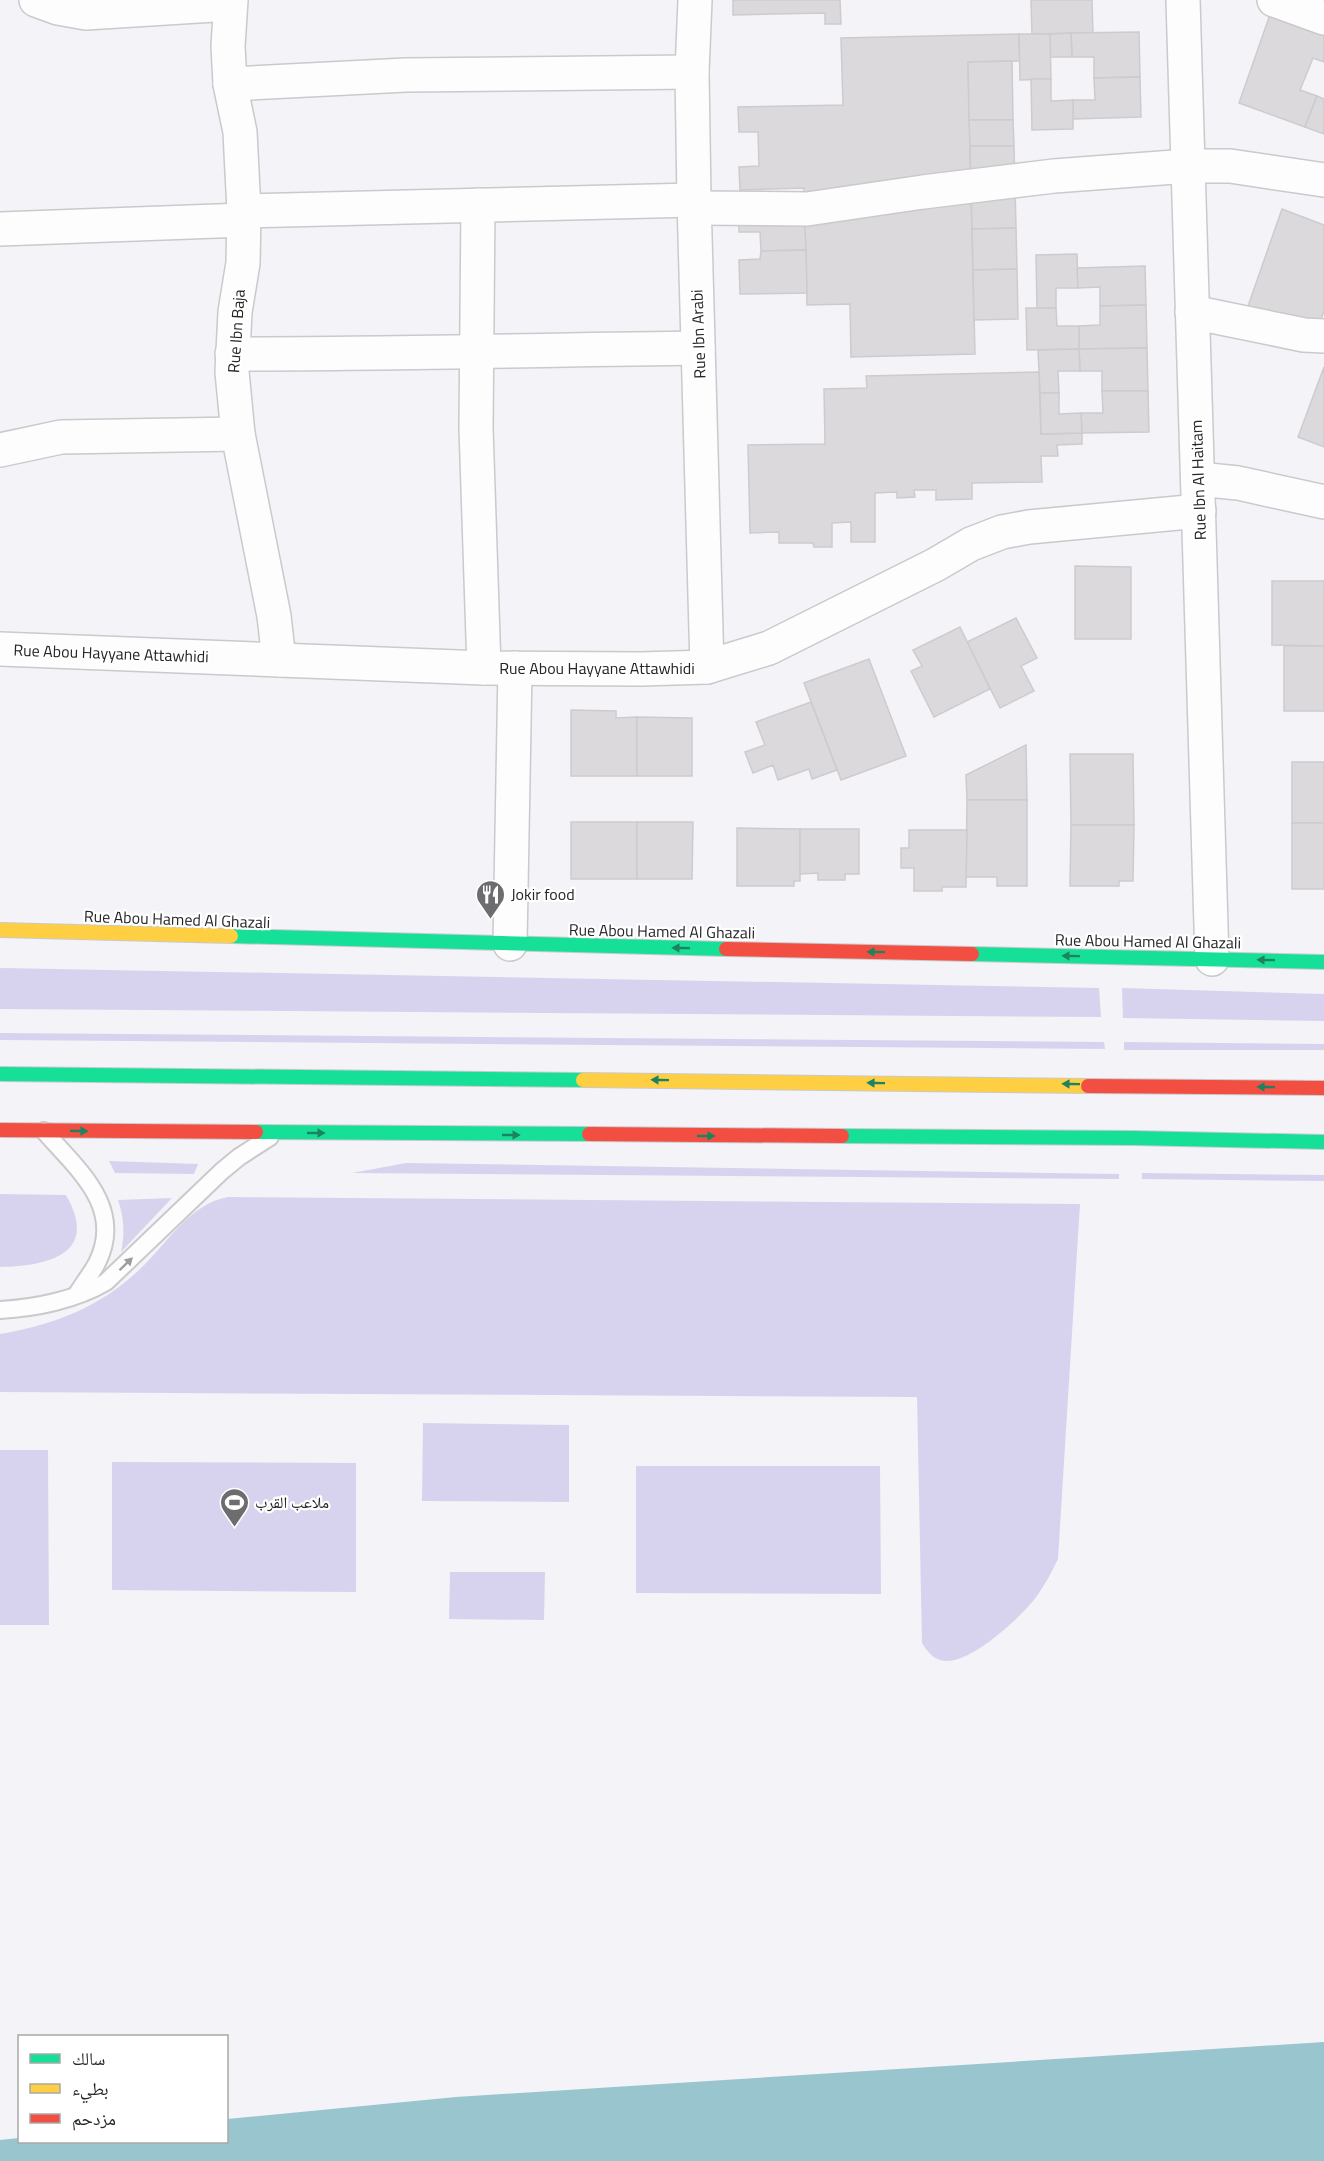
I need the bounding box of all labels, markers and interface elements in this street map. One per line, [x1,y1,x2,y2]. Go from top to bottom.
street label: Rue Ibn Baja [221,288,251,374]
street label: Rue Ibn Arabi [684,289,712,379]
street label: Rue Ibn Al Haitam [1184,419,1212,541]
street label: Rue Abou Hayyane Attawhidi [13,638,209,668]
street label: Rue Abou Hayyane Attawhidi [499,656,695,680]
restaurant icon: Jokir food [474,878,506,920]
place label: Jokir food [511,882,575,906]
street label: Rue Abou Hamed Al Ghazali [83,904,271,934]
street label: Rue Abou Hamed Al Ghazali [569,917,755,945]
street label: Rue Abou Hamed Al Ghazali [1055,927,1241,955]
one-way arrow [671,943,690,953]
one-way arrow [866,947,885,957]
one-way arrow [1061,951,1080,961]
one-way arrow [1256,956,1275,965]
one-way arrow [650,1076,669,1085]
one-way arrow [866,1078,885,1087]
one-way arrow [1061,1079,1080,1089]
one-way arrow [1256,1082,1275,1092]
one-way arrow [70,1126,89,1135]
one-way arrow [307,1129,326,1138]
one-way arrow [502,1130,521,1140]
one-way arrow [697,1131,716,1141]
one-way arrow [118,1257,133,1271]
sports icon: ملاعب القرب [218,1486,250,1528]
place label: ملاعب القرب [255,1490,329,1514]
legend [18,2035,228,2143]
text: سالك [72,2045,105,2072]
text: بطيء [72,2075,109,2104]
text: مزدحم [72,2105,116,2132]

